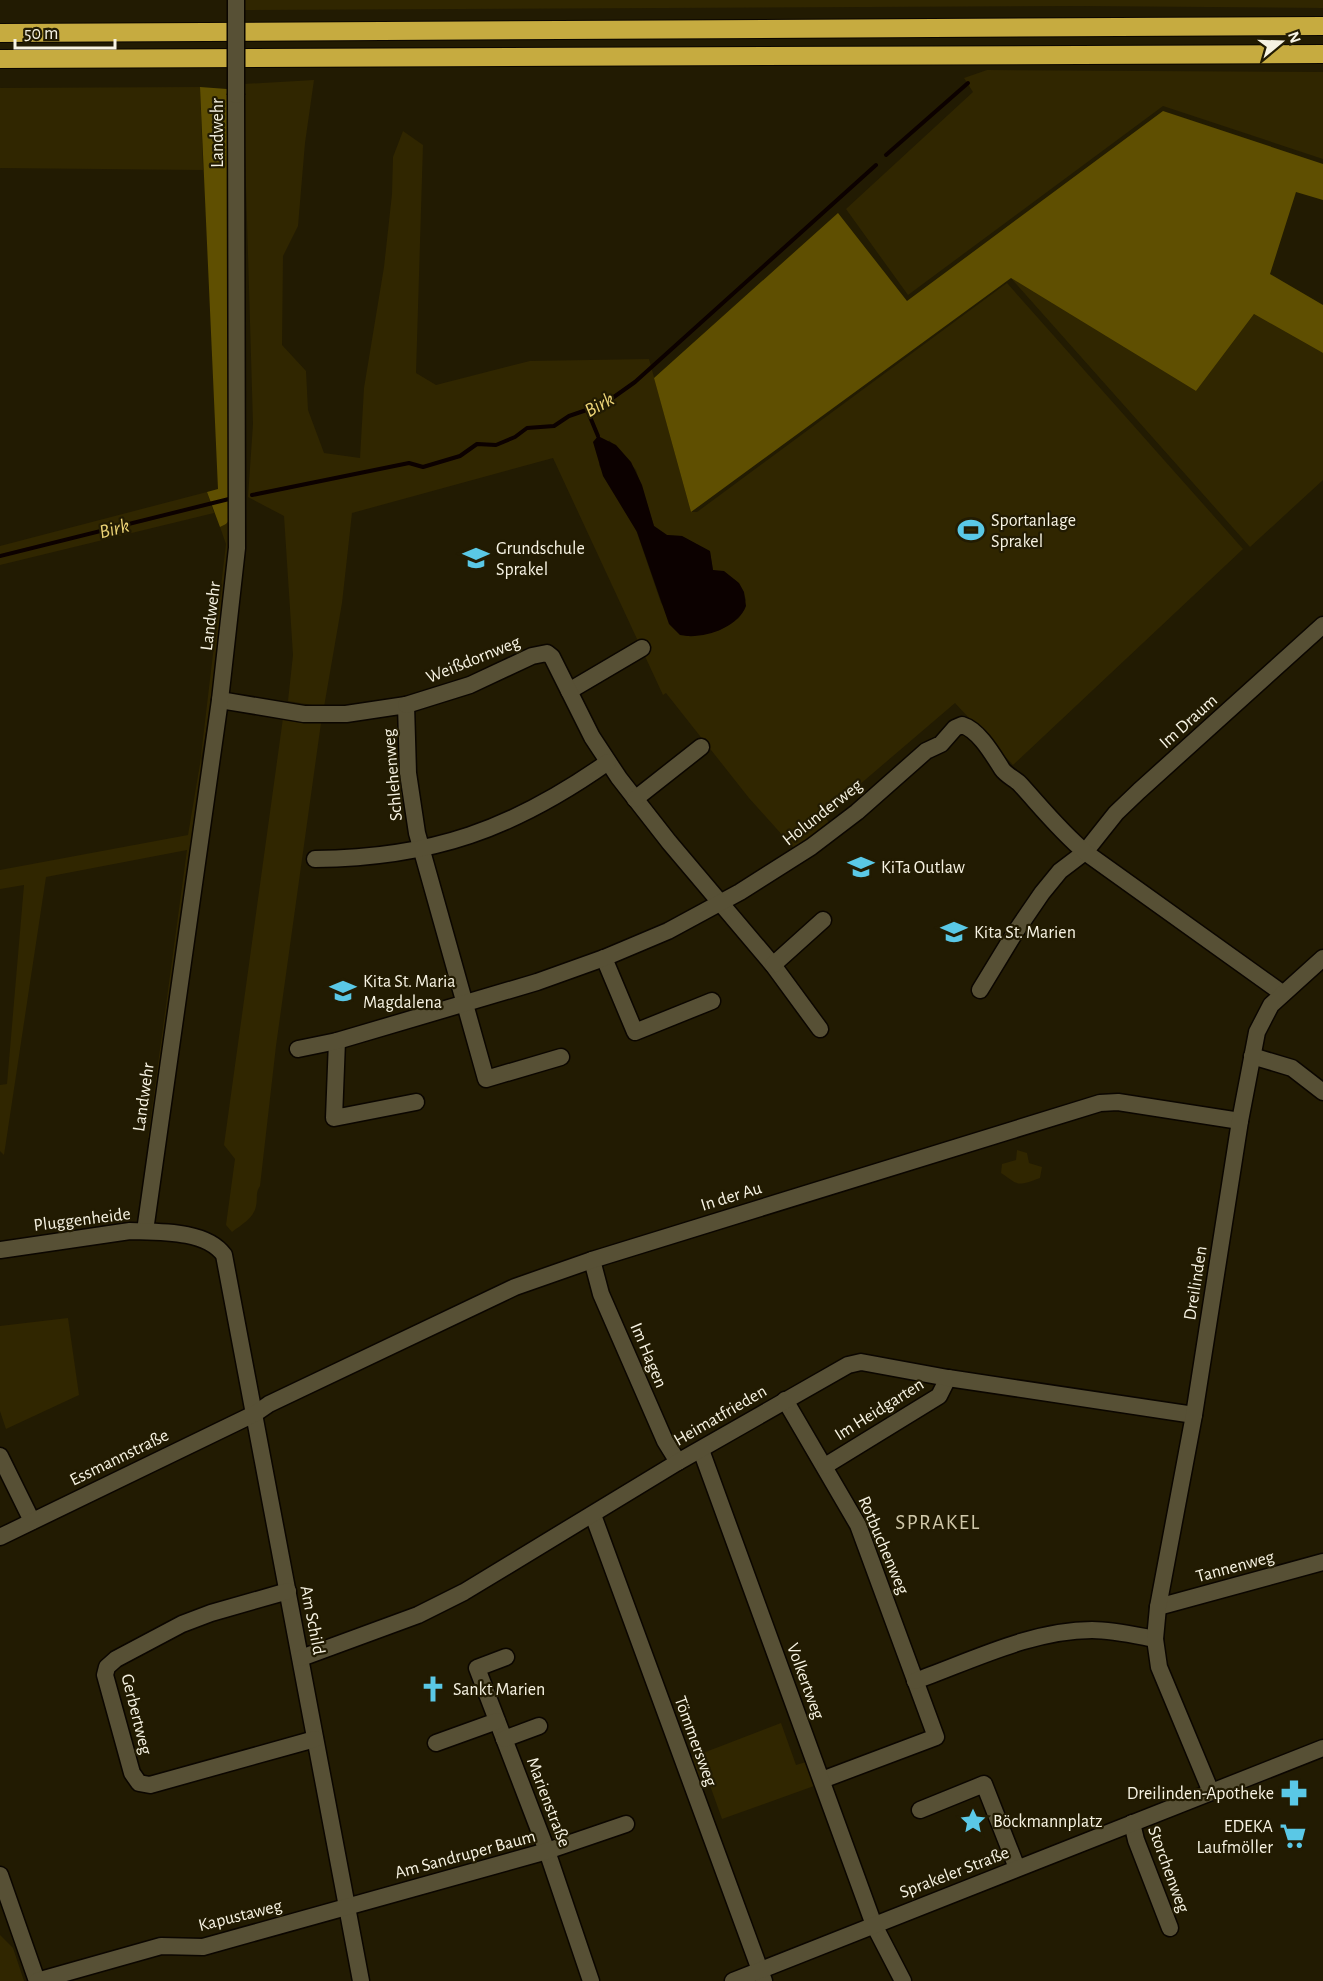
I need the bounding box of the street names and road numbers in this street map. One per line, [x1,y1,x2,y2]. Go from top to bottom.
street label: Landwehr [209,98,227,168]
street label: Landwehr [198,580,224,652]
street label: Weißdornweg [424,633,523,687]
street label: Im Draum [1156,691,1221,752]
street label: Schlehenweg [380,728,406,822]
street label: Holunderweg [779,776,866,849]
street label: Landwehr [130,1061,158,1133]
street label: In der Au [699,1179,764,1215]
street label: Pluggenheide [33,1205,132,1235]
street label: Dreilinden [1181,1245,1211,1322]
street label: Im Hagen [626,1320,670,1390]
street label: Im Heidgarten [832,1375,927,1444]
street label: Heimatfrieden [671,1382,770,1450]
street label: Essmannstraße [67,1426,172,1490]
street label: Rotbuchenweg [854,1494,912,1597]
street label: Tannenweg [1194,1548,1277,1586]
street label: Am Schild [296,1584,328,1656]
street label: Volkertweg [783,1641,827,1722]
street label: Gerbertweg [117,1672,155,1757]
street label: Tömmersweg [670,1694,720,1789]
street label: Marienstraße [523,1755,573,1850]
street label: Storchenweg [1144,1824,1192,1915]
street label: Am Sandruper Baum [393,1827,538,1882]
street label: Sprakeler Straße [897,1844,1012,1902]
street label: Kapustaweg [197,1897,284,1935]

